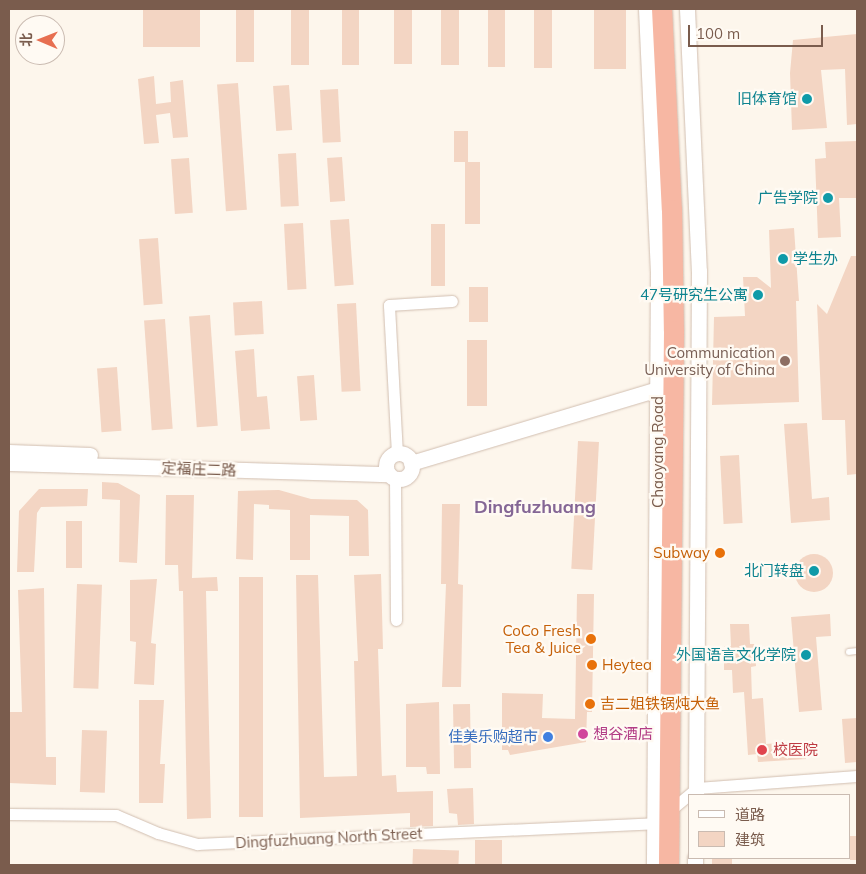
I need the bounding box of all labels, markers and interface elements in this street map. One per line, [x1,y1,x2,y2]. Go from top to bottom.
north arrow [15,15,65,65]
scale bar [691,15,826,47]
text: 100 m [696,24,740,43]
text: 北 [17,33,35,47]
place label: 旧体育馆 [737,90,797,108]
marker: 旧体育馆 [801,93,813,105]
place label: 广告学院 [758,189,818,207]
marker: 广告学院 [822,192,834,204]
place label: 学生办 [793,250,838,268]
marker: 学生办 [777,253,789,265]
place label: 47号研究生公寓 [640,286,748,304]
marker: 47号研究生公寓 [752,289,764,301]
place label: Communication University of China [644,343,775,378]
marker: Communication University of China [779,355,791,367]
street label: Chaoyang Road [649,396,667,508]
street label: 定福庄二路 [161,459,237,479]
district label: Dingfuzhuang [474,496,596,518]
place label: Subway [653,544,710,562]
marker: Subway [714,547,726,559]
place label: 北门转盘 [744,562,804,580]
marker: 北门转盘 [808,565,820,577]
place label: CoCo Fresh Tea & Juice [502,621,581,656]
marker: CoCo Fresh Tea & Juice [585,633,597,645]
place label: 外国语言文化学院 [676,646,796,664]
marker: 外国语言文化学院 [800,649,812,661]
place label: Heytea [602,656,652,674]
marker: Heytea [586,659,598,671]
place label: 吉二姐铁锅炖大鱼 [600,695,720,713]
marker: 吉二姐铁锅炖大鱼 [584,698,596,710]
place label: 想谷酒店 [593,725,653,743]
place label: 佳美乐购超市 [448,728,538,746]
marker: 想谷酒店 [577,728,589,740]
marker: 佳美乐购超市 [542,731,554,743]
place label: 校医院 [773,741,818,759]
marker: 校医院 [755,743,769,757]
legend [688,794,851,859]
text: 道路 [735,805,765,824]
street label: Dingfuzhuang North Street [235,824,423,852]
text: 建筑 [735,830,765,849]

